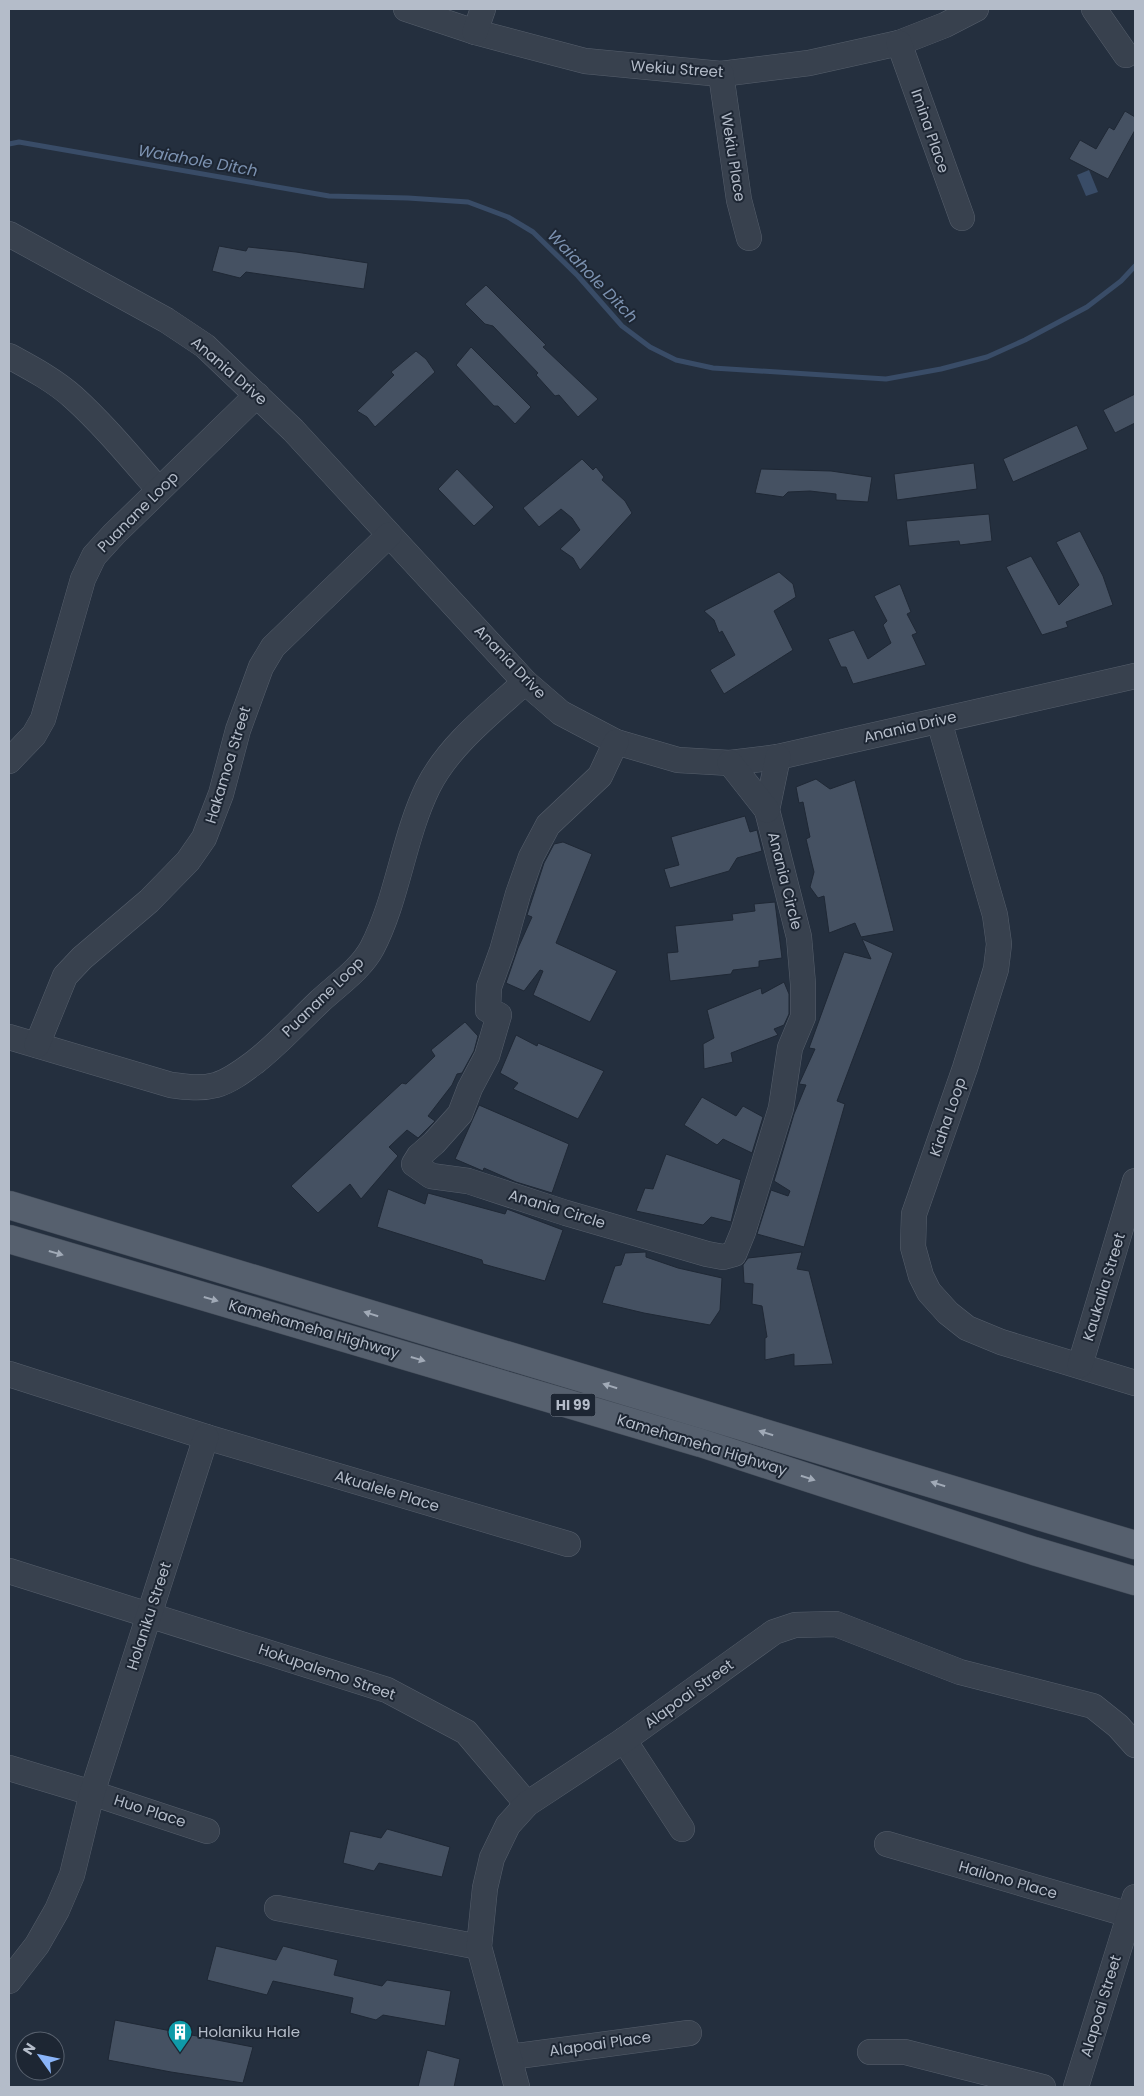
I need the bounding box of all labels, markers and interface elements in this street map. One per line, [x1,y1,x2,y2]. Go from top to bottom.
street label: Wekiu Street [630,55,724,82]
street label: Imina Place [906,86,955,176]
street label: Wekiu Place [716,111,751,203]
water label: Waiahole Ditch [136,139,260,182]
water label: Waiahole Ditch [542,225,643,328]
street label: Anania Drive [187,332,272,410]
street label: Puanane Loop [92,466,183,557]
street label: Anania Drive [470,620,551,703]
street label: Hakamoa Street [200,704,255,826]
street label: Anania Drive [861,706,958,747]
street label: Anania Circle [763,830,808,932]
street label: Puanane Loop [277,952,368,1041]
street label: Kiaha Loop [924,1074,971,1159]
street label: Anania Circle [506,1184,608,1233]
street label: Kaukalia Street [1077,1230,1130,1343]
one-way arrow [48,1249,63,1257]
street label: Kamehameha Highway [226,1294,403,1363]
one-way arrow [204,1295,219,1303]
one-way arrow [363,1309,378,1317]
one-way arrow [410,1356,425,1364]
one-way arrow [602,1381,617,1389]
road number: HI 99 [550,1394,596,1416]
street label: Kamehameha Highway [615,1409,790,1481]
one-way arrow [758,1428,773,1436]
street label: Akualele Place [332,1465,442,1516]
one-way arrow [800,1474,815,1482]
one-way arrow [930,1480,945,1488]
street label: Holaniku Street [121,1559,176,1673]
street label: Hokupalemo Street [256,1638,398,1705]
street label: Alapoai Street [640,1654,738,1733]
street label: Huo Place [111,1789,189,1832]
street label: Hailono Place [956,1855,1060,1904]
street label: Alapoai Street [1075,1952,1126,2059]
building icon: Holaniku Hale [167,2019,193,2053]
place label: Holaniku Hale [198,2021,300,2042]
street label: Alapoai Place [548,2026,652,2061]
north arrow [15,2031,65,2081]
text: N [18,2039,40,2059]

